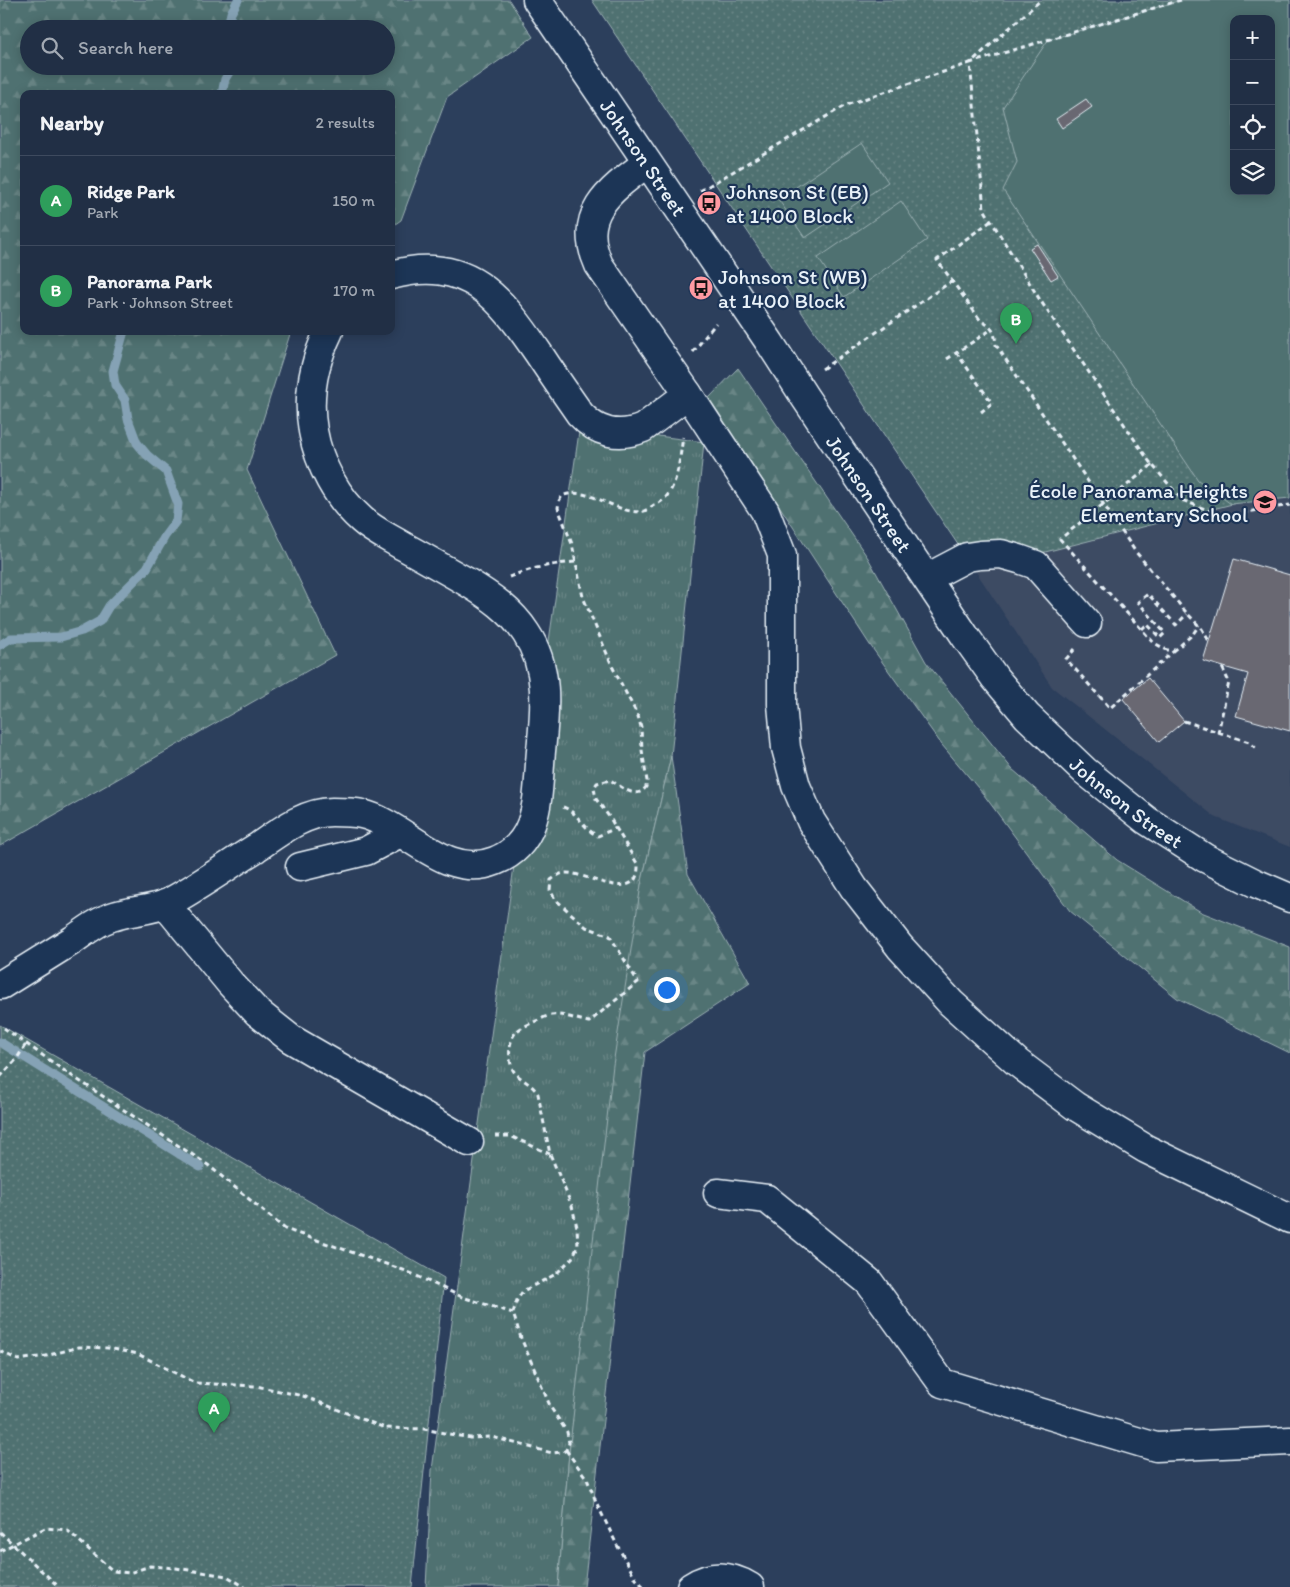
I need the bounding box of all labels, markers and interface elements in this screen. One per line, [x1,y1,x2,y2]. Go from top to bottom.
map controls [1230,15,1275,195]
button: + [1230,15,1275,60]
search box [20,20,395,75]
icon: search [38,34,66,62]
text: Search here [78,36,173,59]
button: − [1230,60,1275,105]
street label: Johnson Street [595,94,692,220]
button: locate [1230,105,1275,150]
text: Nearby [40,110,104,135]
text: 2 results [315,113,375,132]
button: layers [1230,150,1275,195]
place label: Johnson St (EB) at 1400 Block [726,179,869,228]
text: Ridge Park [87,180,175,203]
bus stop icon: Johnson St (EB) at 1400 Block [696,190,722,216]
text: A [51,191,61,210]
text: 150 m [332,191,375,210]
text: Park [87,203,118,222]
place label: Johnson St (WB) at 1400 Block [718,264,868,313]
text: Panorama Park [87,270,212,293]
bus stop icon: Johnson St (WB) at 1400 Block [688,275,714,301]
text: B [51,281,61,300]
text: 170 m [333,281,375,300]
text: Park · Johnson Street [87,293,233,312]
pin: B [1000,303,1032,344]
street label: Johnson Street [821,430,918,557]
place label: École Panorama Heights Elementary School [1029,478,1248,527]
school or university icon: École Panorama Heights Elementary School [1252,489,1278,515]
street label: Johnson Street [1065,751,1188,853]
your location [654,977,680,1003]
pin: A [198,1392,230,1433]

